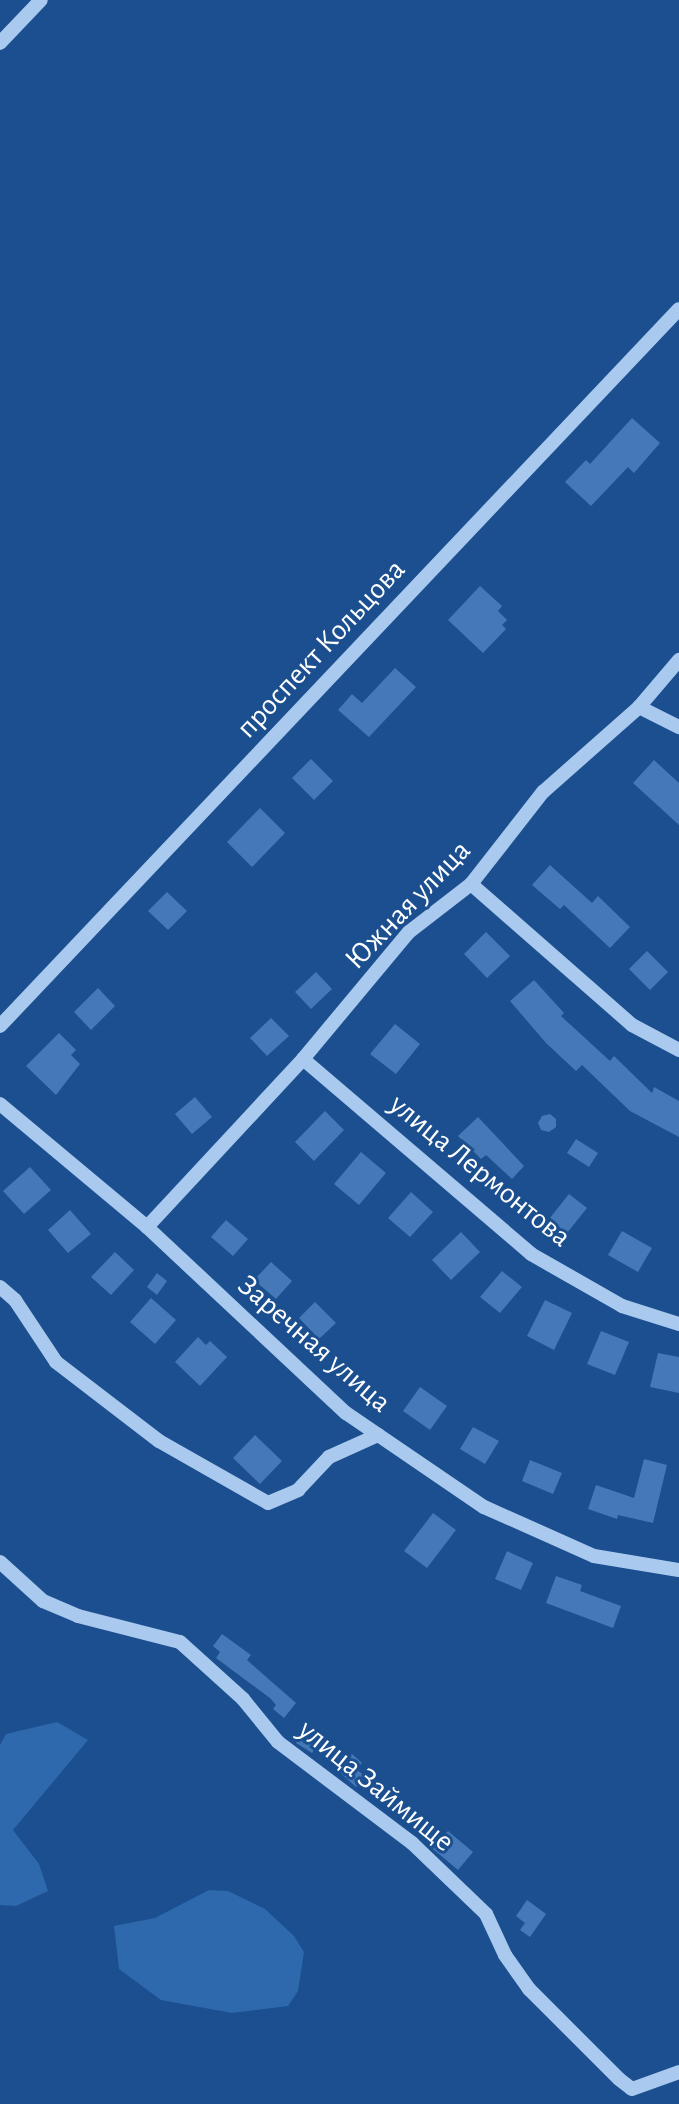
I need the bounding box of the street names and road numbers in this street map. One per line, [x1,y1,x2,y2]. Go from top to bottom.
street label: проспект Кольцова [229,552,413,746]
street label: Южная улица [338,833,478,977]
street label: улица Лермонтова [382,1087,578,1255]
street label: Заречная улица [230,1268,398,1420]
street label: улица Займище [291,1712,461,1860]

